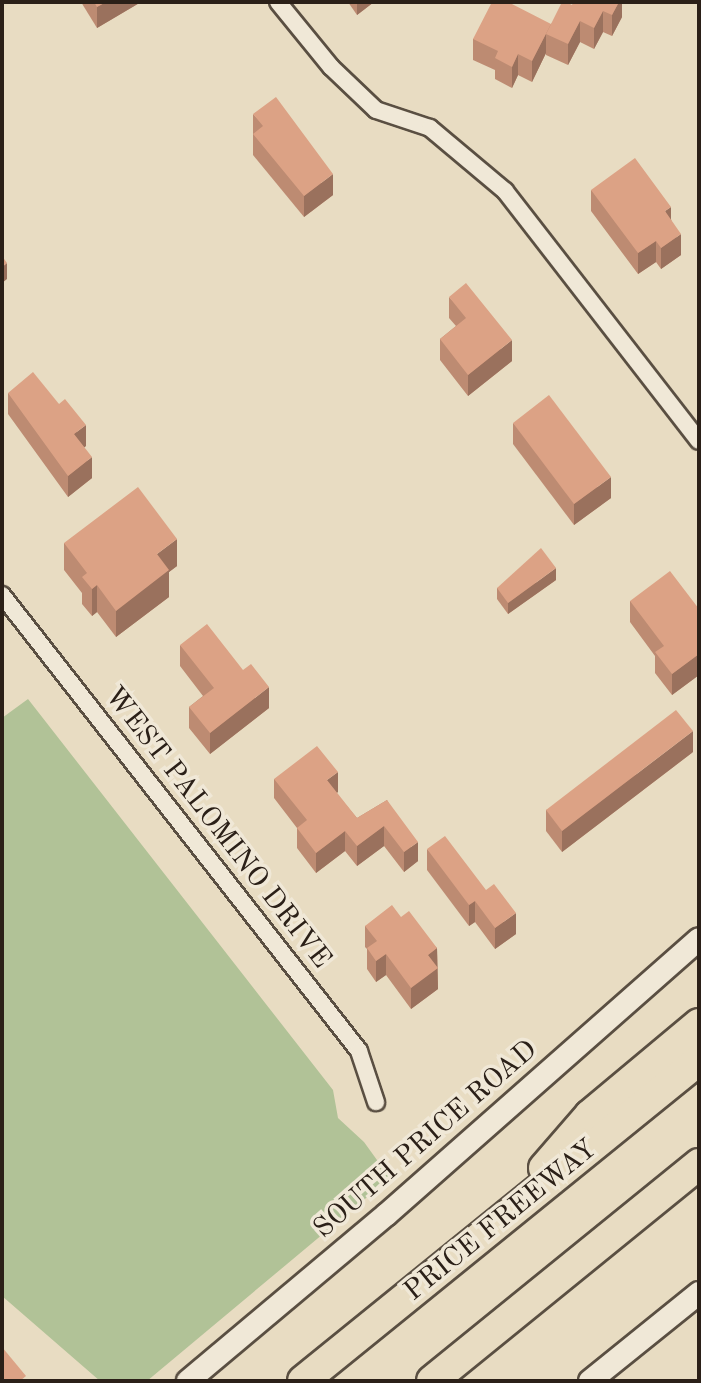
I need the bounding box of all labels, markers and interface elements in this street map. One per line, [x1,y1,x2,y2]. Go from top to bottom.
street label: WEST PALOMINO DRIVE [96,680,338,976]
street label: SOUTH PRICE ROAD [307,1034,545,1246]
street label: PRICE FREEWAY [398,1133,604,1309]

